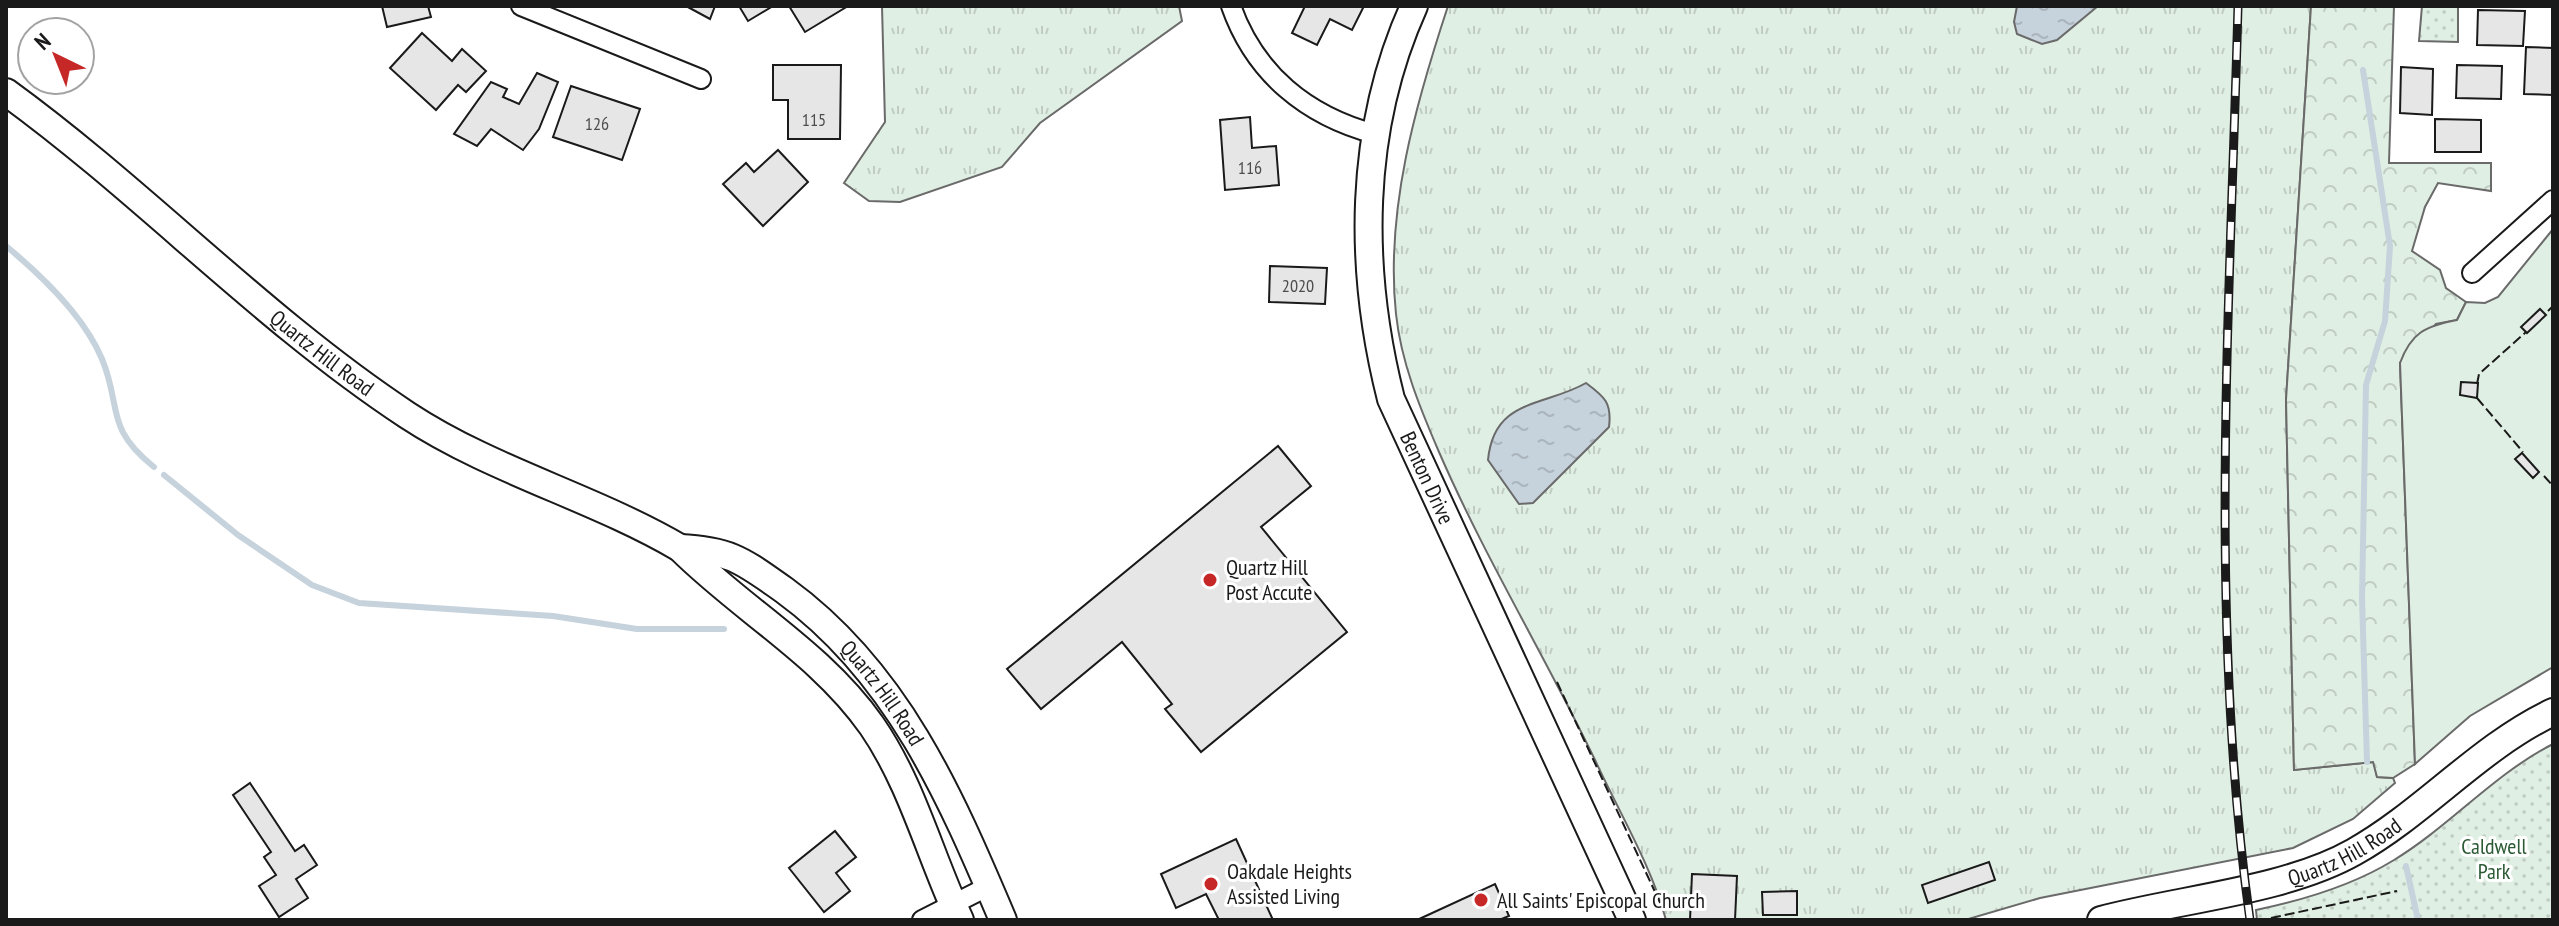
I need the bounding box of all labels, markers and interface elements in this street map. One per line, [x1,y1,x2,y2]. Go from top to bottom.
north arrow [16,16,96,96]
text: N [28,27,56,56]
house number: 115 [802,108,826,131]
house number: 126 [585,112,609,135]
house number: 116 [1238,156,1262,179]
house number: 2020 [1282,274,1314,297]
street label: Quartz Hill Road [264,304,380,402]
street label: Benton Drive [1394,427,1461,529]
place label: Quartz Hill Post Accute [1226,553,1312,606]
marker: Quartz Hill Post Accute [1201,571,1219,589]
street label: Quartz Hill Road [835,634,931,751]
street label: Quartz Hill Road [2284,811,2407,892]
park label: Caldwell Park [2461,832,2528,885]
place label: Oakdale Heights Assisted Living [1227,857,1352,910]
marker: Oakdale Heights Assisted Living [1202,875,1220,893]
place label: All Saints' Episcopal Church [1497,886,1705,914]
marker: All Saints' Episcopal Church [1472,891,1490,909]

